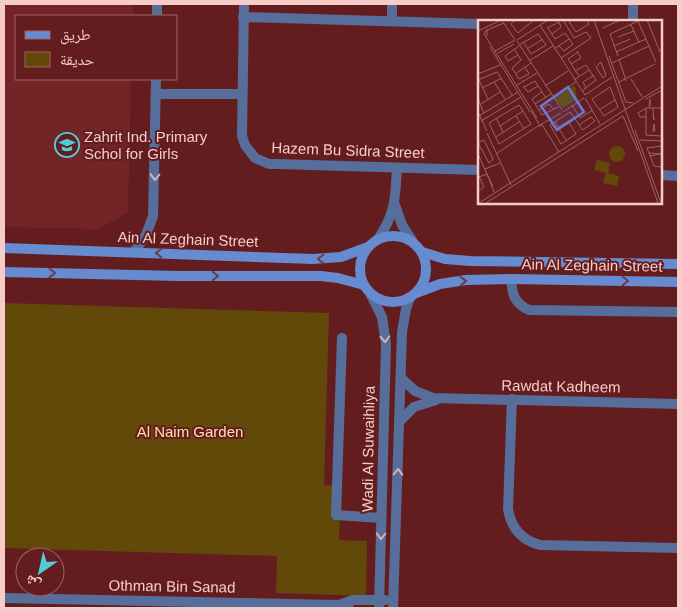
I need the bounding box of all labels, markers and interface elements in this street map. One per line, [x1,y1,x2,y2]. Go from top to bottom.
legend [15,15,178,80]
inset map [478,20,662,204]
text: طريق [60,26,91,45]
text: حديقة [60,51,95,68]
place label: Zahrit Ind. Primary Schol for Girls [84,128,208,162]
school or university icon: Zahrit Ind. Primary Schol for Girls [54,132,80,158]
street label: Hazem Bu Sidra Street [271,139,426,161]
one-way arrow [149,174,160,182]
street label: Ain Al Zeghain Street [117,228,260,250]
one-way arrow [155,248,162,258]
one-way arrow [317,254,325,264]
street label: Ain Al Zeghain Street [521,255,663,275]
one-way arrow [49,268,57,278]
one-way arrow [212,271,219,281]
one-way arrow [459,275,467,286]
one-way arrow [622,276,630,286]
one-way arrow [380,335,391,343]
street label: Rawdat Kadheem [501,376,621,396]
street label: Wadi Al Suwaihliya [358,385,378,512]
park label: Al Naim Garden [137,423,243,440]
one-way arrow [393,468,404,476]
one-way arrow [375,533,386,541]
north arrow [15,547,65,597]
text: ش [22,571,44,594]
street label: Othman Bin Sanad [108,576,236,596]

